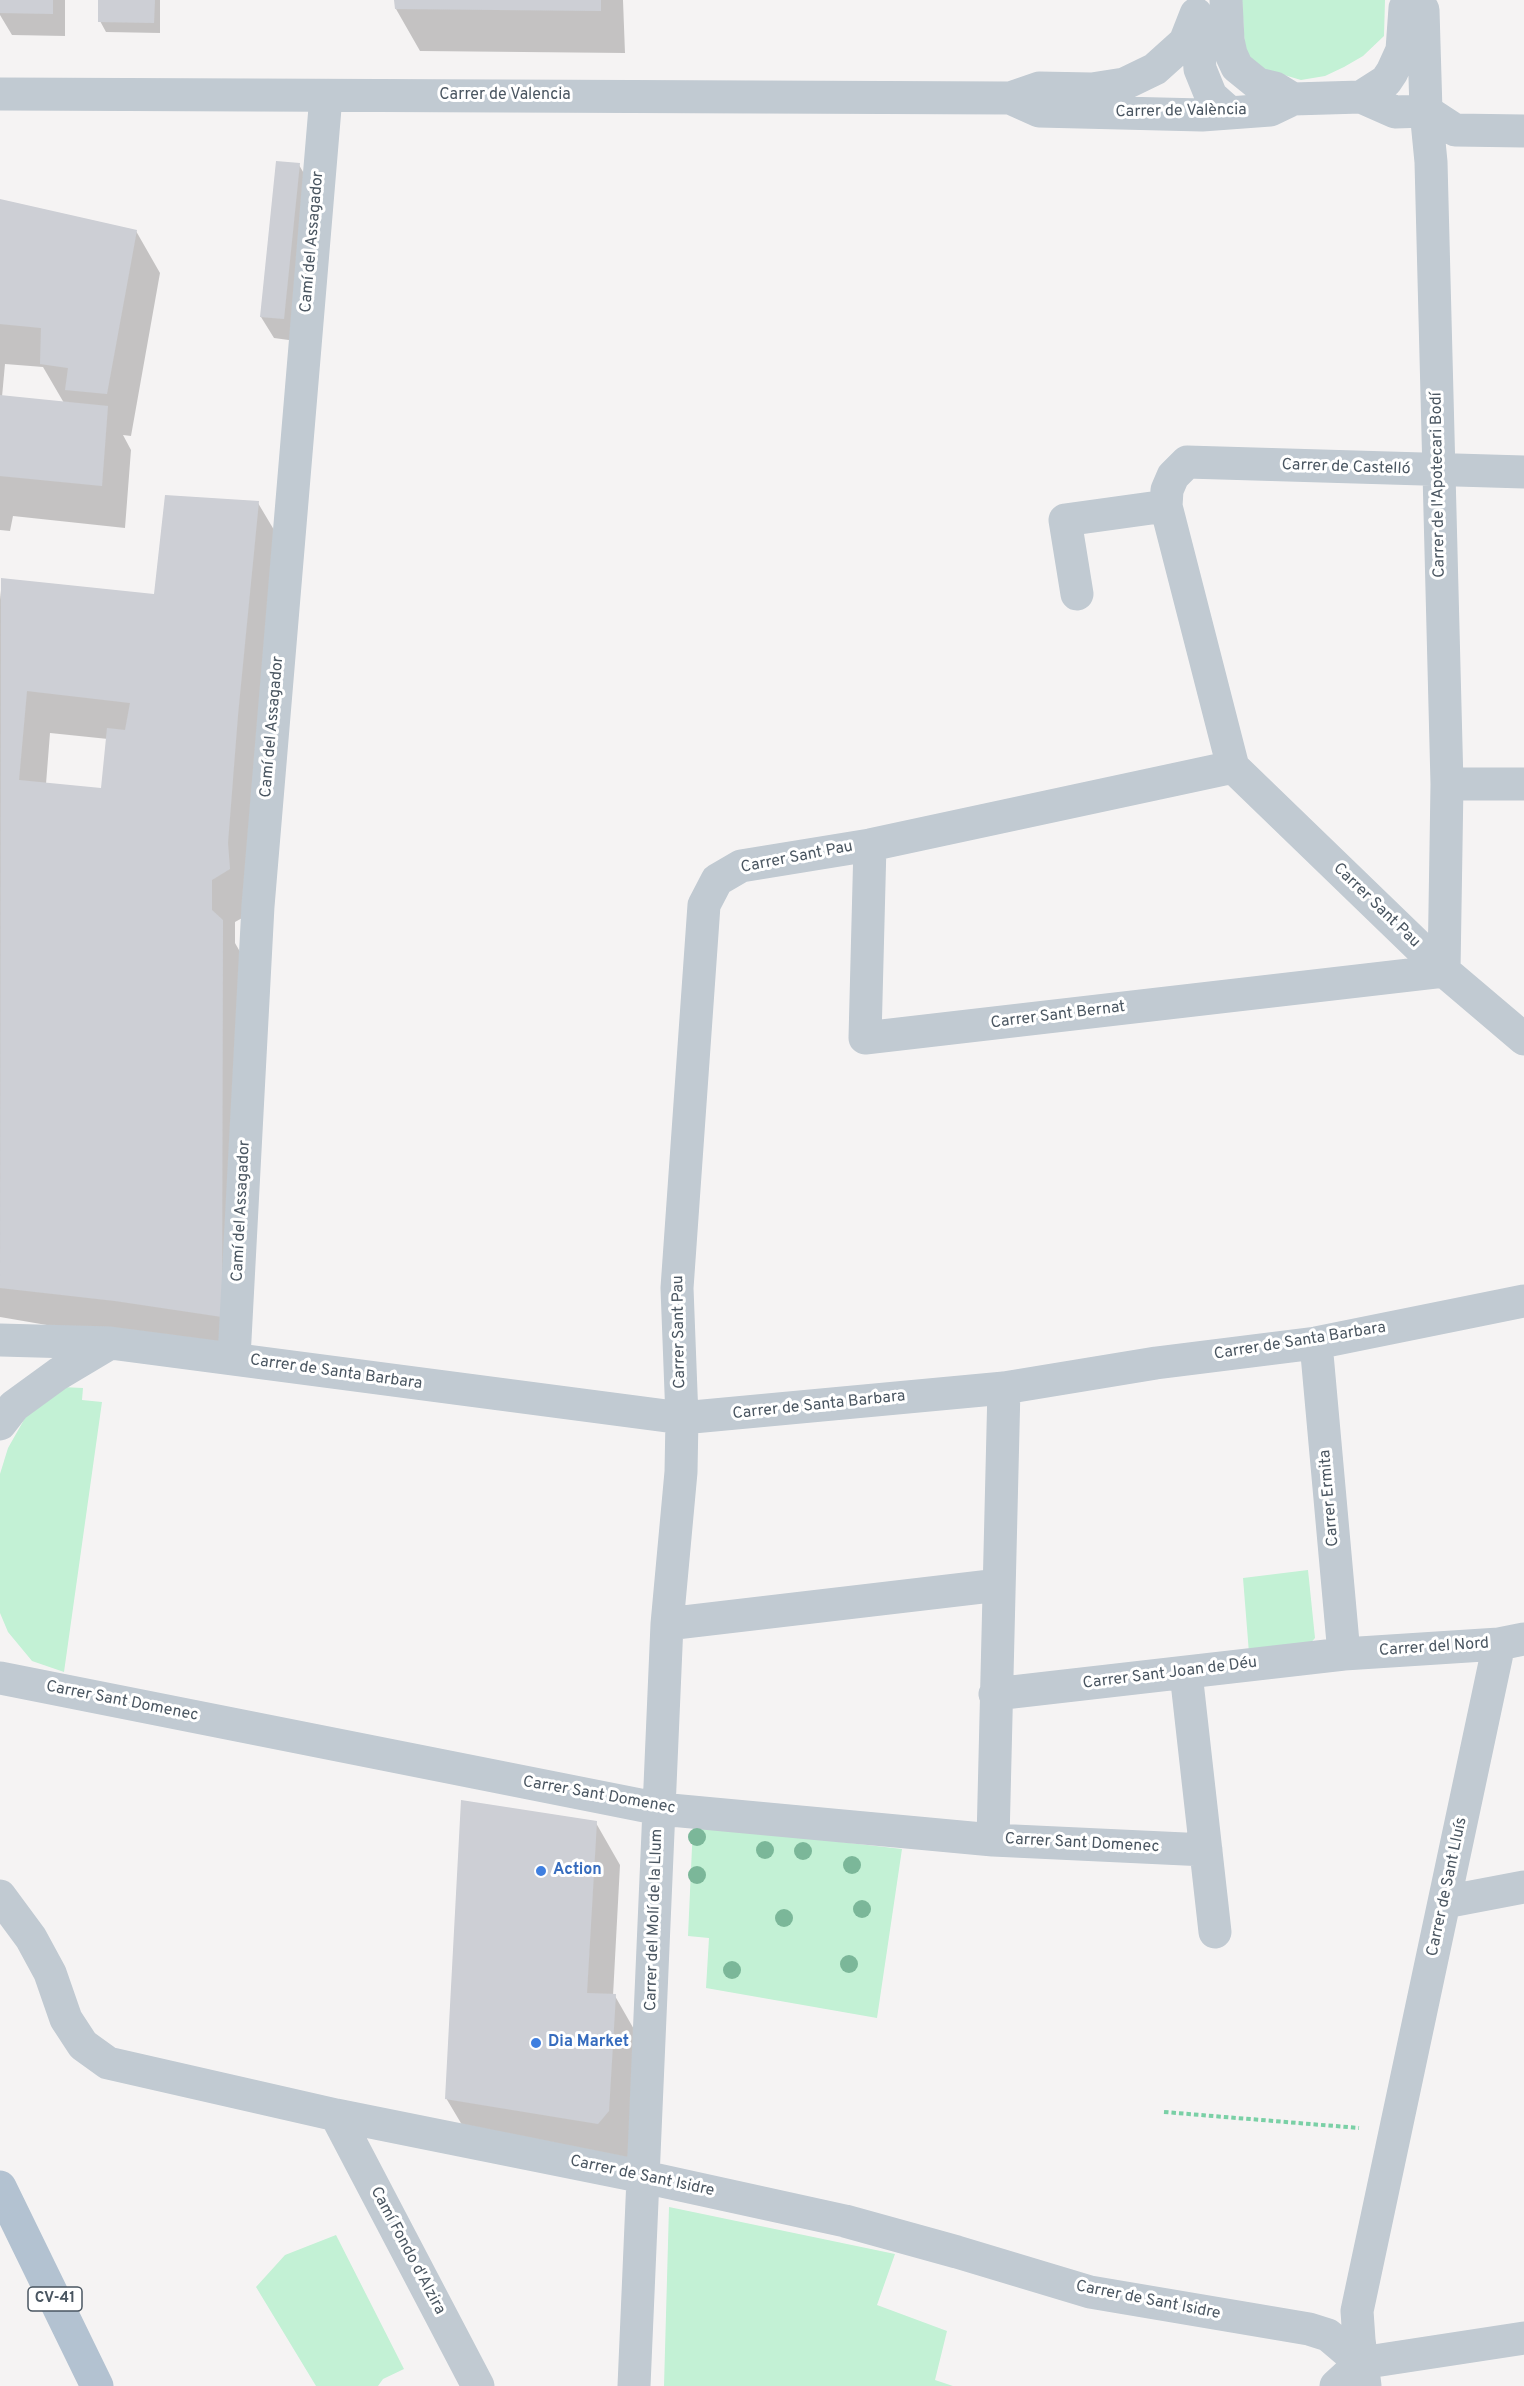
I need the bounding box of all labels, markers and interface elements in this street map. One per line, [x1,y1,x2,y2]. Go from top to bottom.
street label: Carrer de Valencia [439,86,571,106]
street label: Carrer de València [1115,101,1247,123]
street label: Camí del Assagador [297,170,329,314]
street label: Carrer de l'Apotecari Bodí [1428,392,1450,578]
street label: Carrer de Castelló [1281,456,1411,480]
street label: Camí del Assagador [257,655,289,799]
street label: Carrer Sant Pau [739,838,855,878]
street label: Carrer Sant Pau [1328,860,1424,952]
street label: Carrer Sant Bernat [990,998,1126,1034]
street label: Camí del Assagador [229,1140,255,1282]
street label: Carrer Sant Pau [669,1275,691,1389]
street label: Carrer de Santa Barbara [1213,1319,1387,1365]
street label: Carrer de Santa Barbara [249,1351,423,1395]
street label: Carrer de Santa Barbara [732,1387,906,1425]
street label: Carrer Ermita [1316,1449,1344,1547]
street label: Carrer del Nord [1378,1635,1490,1661]
street label: Carrer Sant Joan de Déu [1082,1654,1258,1694]
street label: Carrer Sant Domenec [44,1678,200,1726]
street label: Carrer Sant Domenec [521,1773,677,1819]
street label: Carrer de Sant Lluís [1424,1816,1472,1958]
street label: Carrer del Molí de la Llum [642,1828,668,2012]
street label: Carrer Sant Domenec [1004,1830,1160,1858]
place label: Action [553,1861,602,1881]
marker: Action [534,1864,548,1878]
place label: Dia Market [548,2033,629,2053]
marker: Dia Market [529,2036,543,2050]
street label: Carrer de Sant Isidre [568,2152,716,2202]
street label: Camí Fondo d'Alzira [365,2184,449,2318]
street label: Carrer de Sant Isidre [1074,2278,1222,2324]
road number: CV-41 [28,2287,82,2311]

